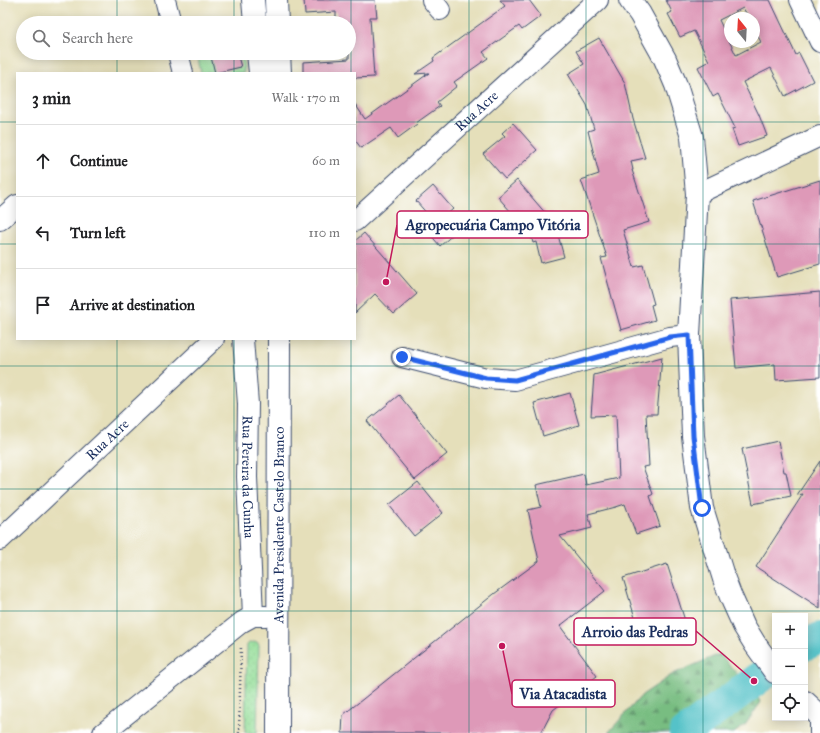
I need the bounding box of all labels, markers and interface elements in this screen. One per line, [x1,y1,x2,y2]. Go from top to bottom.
north arrow [724,12,760,48]
search box [16,16,356,60]
icon: search [30,27,52,49]
text: Search here [62,29,133,47]
street label: Rua Acre [451,87,502,135]
text: 3 min [32,88,71,109]
text: Walk · 170 m [271,90,340,106]
icon: ahead [32,150,54,172]
text: Continue [70,152,128,170]
text: 60 m [312,153,340,169]
callout: Agropecuária Campo Vitória [397,211,588,238]
text: Agropecuária Campo Vitória [404,216,581,235]
icon: left [32,222,54,244]
text: Turn left [70,224,126,242]
text: 110 m [308,225,340,241]
icon: arrive [32,294,54,316]
text: Arrive at destination [70,296,195,314]
route end [393,348,411,366]
street label: Rua Acre [82,415,132,464]
street label: Rua Pereira da Cunha [238,415,258,539]
street label: Avenida Presidente Castelo Branco [270,426,287,625]
route start [693,499,711,517]
map controls [772,613,808,721]
button: + [772,613,808,649]
callout: Arroio das Pedras [574,618,696,645]
text: Arroio das Pedras [581,623,688,641]
button: − [772,649,808,685]
callout: Via Atacadista [512,680,615,707]
text: Via Atacadista [518,685,607,703]
button: locate [772,685,808,721]

